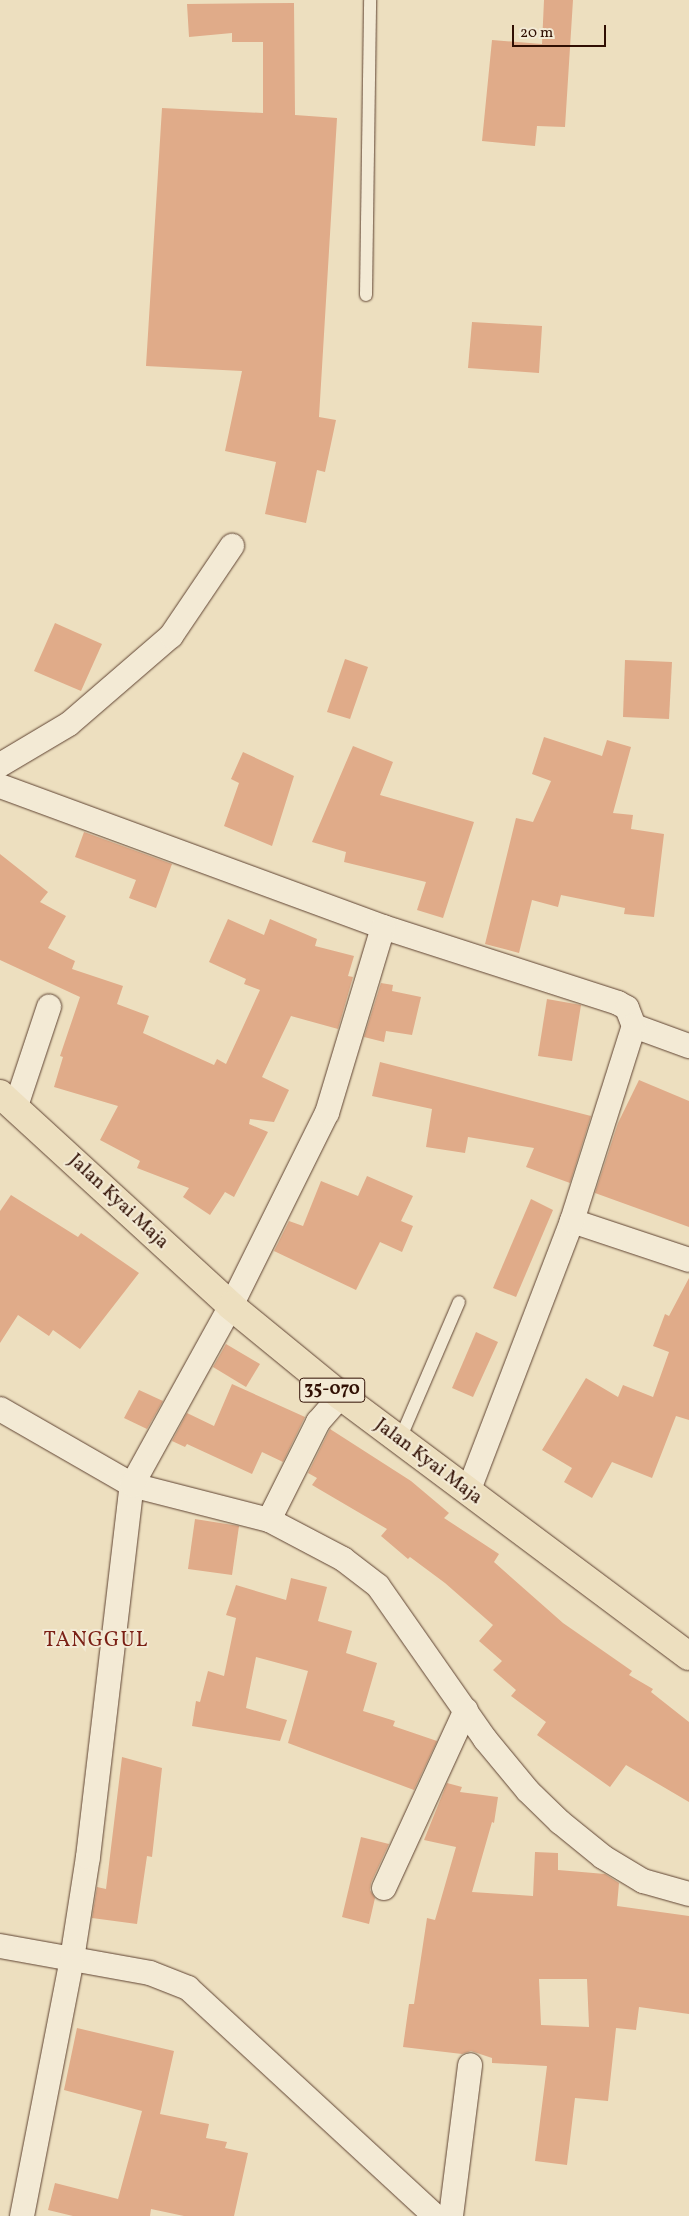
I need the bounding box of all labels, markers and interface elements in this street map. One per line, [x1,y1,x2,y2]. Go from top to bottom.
scale bar [514,15,608,47]
text: 20 m [520,23,553,44]
street label: Jalan Kyai Maja [63,1150,173,1254]
road number: 35-070 [298,1374,366,1406]
street label: Jalan Kyai Maja [370,1414,486,1510]
district label: TANGGUL [43,1628,149,1654]

